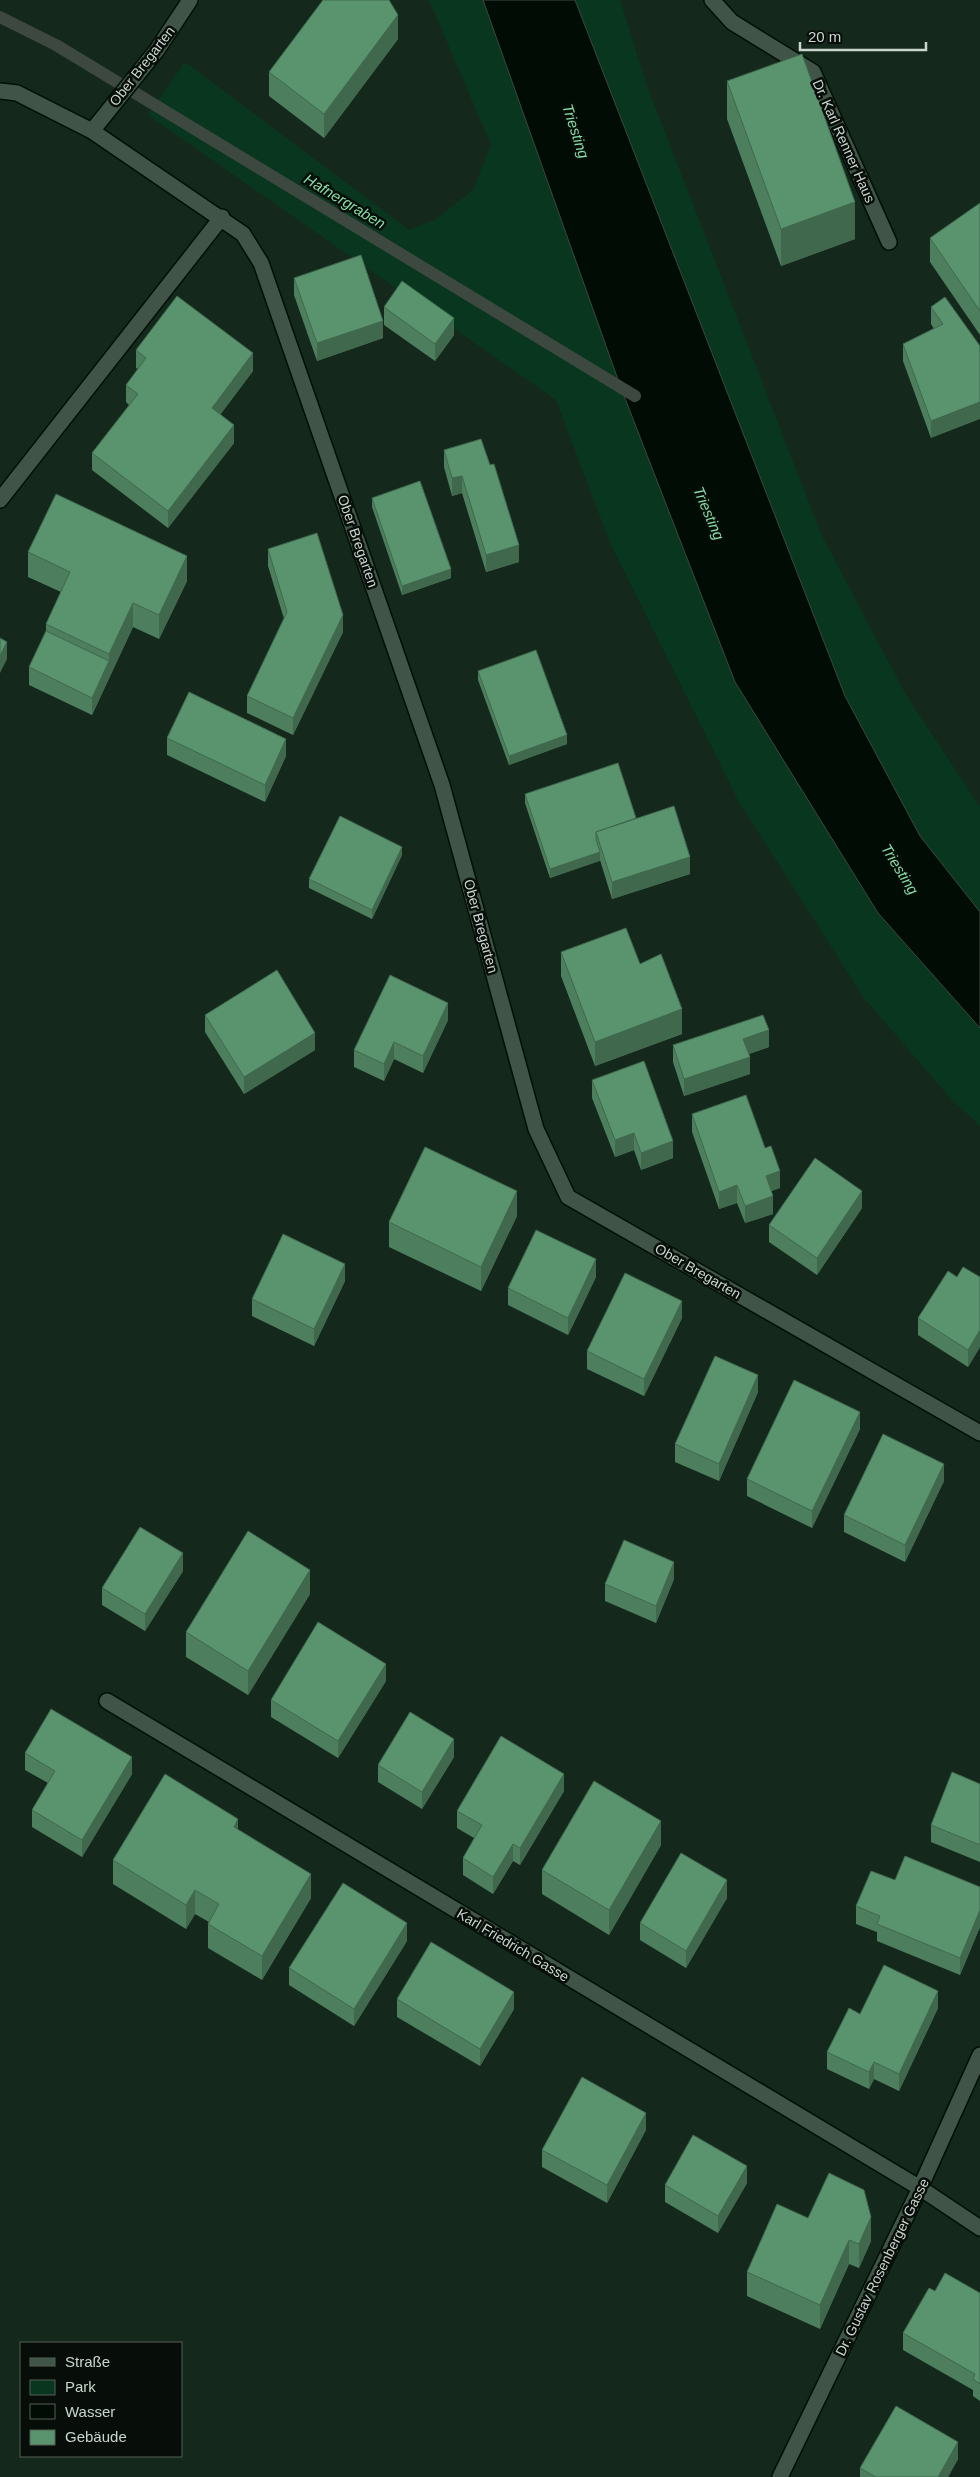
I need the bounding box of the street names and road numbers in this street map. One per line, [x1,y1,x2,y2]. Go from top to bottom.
street label: Ober Bregarten [106,23,178,109]
street label: Dr. Karl Renner Haus [810,77,878,205]
street label: Ober Bregarten [335,493,381,589]
street label: Ober Bregarten [461,877,501,975]
street label: Ober Bregarten [652,1240,744,1302]
street label: Karl Friedrich Gasse [454,1905,572,1985]
street label: Dr. Gustav Rosenberger Gasse [832,2176,932,2358]

